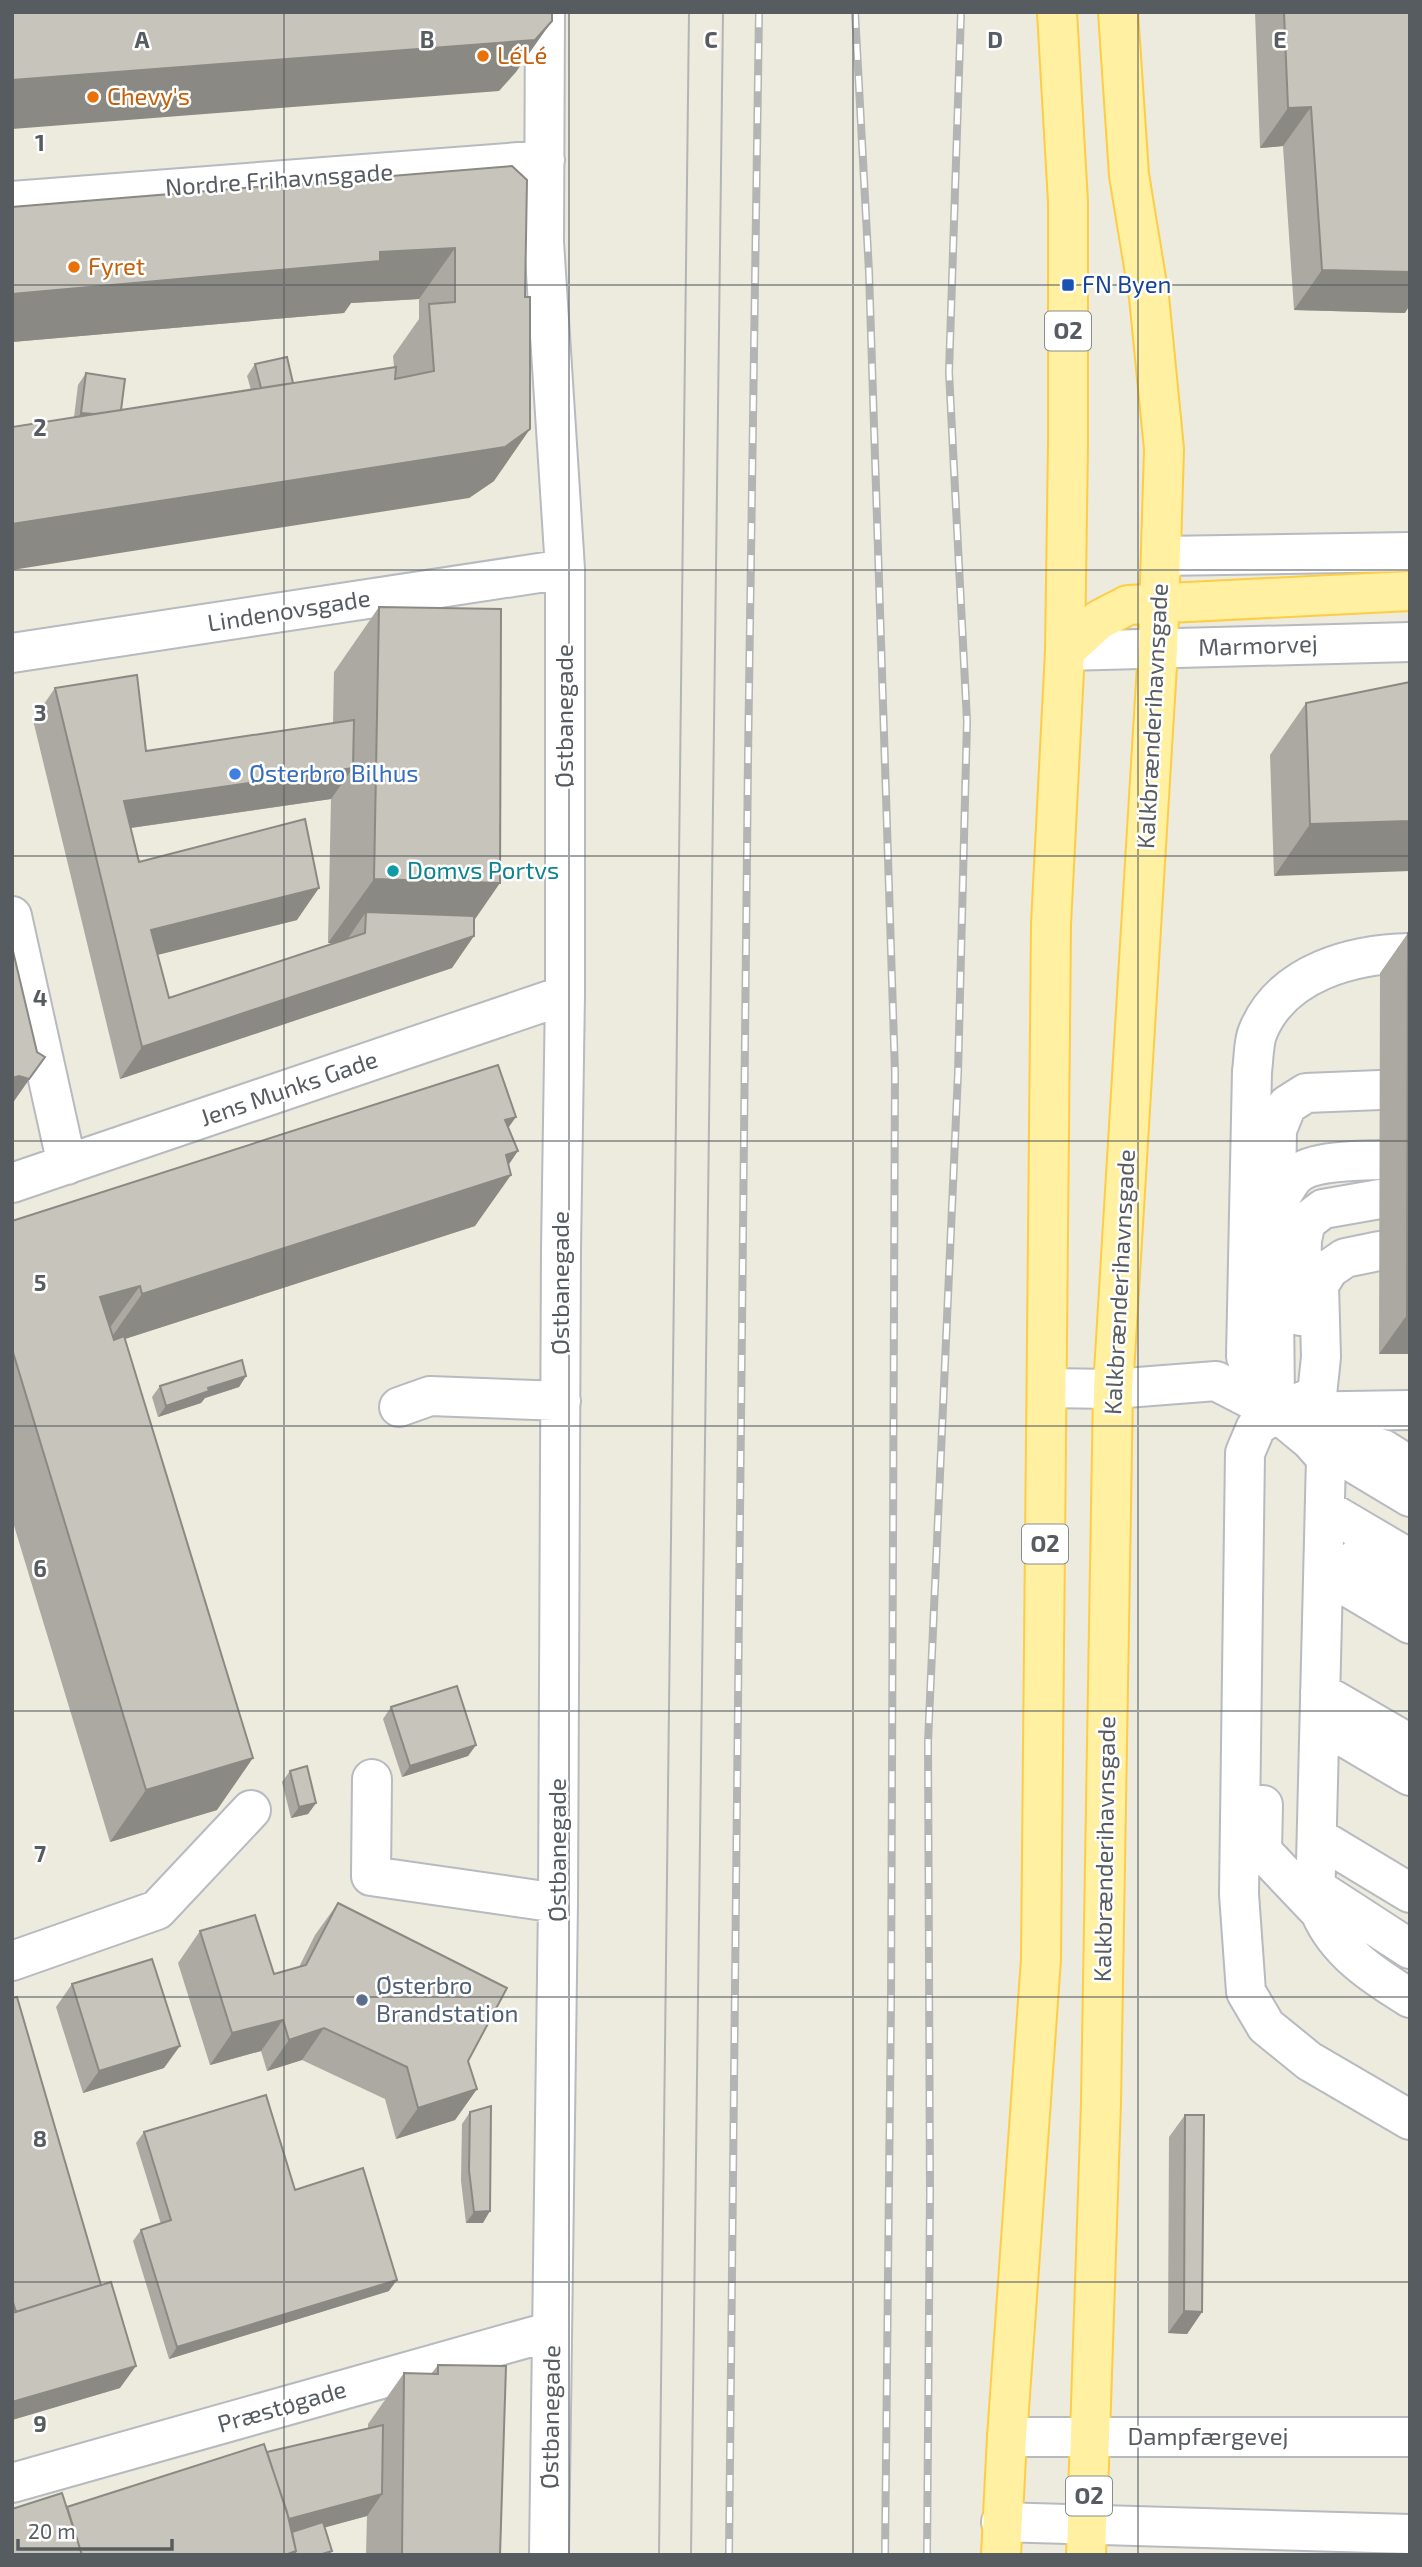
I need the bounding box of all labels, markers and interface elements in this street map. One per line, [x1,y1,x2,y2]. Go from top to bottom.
text: A [134,25,150,53]
text: B [420,25,434,53]
text: C [704,25,718,53]
text: D [987,25,1003,53]
text: E [1273,25,1287,53]
place label: LéLé [497,40,547,69]
marker: LéLé [475,48,491,64]
place label: Chevy's [107,81,190,110]
marker: Chevy's [85,89,101,105]
text: 1 [35,128,45,156]
street label: Nordre Frihavnsgade [164,156,394,201]
place label: Fyret [88,251,145,280]
marker: Fyret [66,259,82,275]
place label: FN Byen [1082,269,1171,298]
marker: FN Byen [1060,277,1076,293]
road number: O2 [1045,312,1091,350]
text: 2 [33,413,47,441]
street label: Lindenovsgade [205,582,372,637]
street label: Kalkbrænderihavnsgade [1130,582,1173,850]
street label: Marmorvej [1198,628,1318,661]
street label: Østbanegade [549,644,578,788]
text: 3 [33,698,47,726]
place label: Østerbro Bilhus [249,758,419,787]
marker: Østerbro Bilhus [227,766,243,782]
place label: Domvs Portvs [407,855,559,884]
marker: Domvs Portvs [385,863,401,879]
text: 4 [33,983,47,1011]
street label: Jens Munks Gade [196,1044,381,1132]
street label: Kalkbrænderihavnsgade [1097,1148,1140,1416]
street label: Østbanegade [545,1211,574,1355]
text: 5 [34,1268,46,1296]
road number: O2 [1022,1525,1068,1564]
text: 6 [33,1554,47,1582]
street label: Kalkbrænderihavnsgade [1087,1716,1120,1982]
street label: Østbanegade [542,1778,571,1922]
text: 7 [34,1839,46,1867]
place label: Østerbro Brandstation [376,1970,519,2027]
marker: Østerbro Brandstation [354,1992,370,2008]
text: 8 [33,2124,47,2152]
street label: Østbanegade [534,2345,565,2489]
street label: Præstøgade [214,2373,349,2438]
text: 9 [33,2409,47,2437]
street label: Dampfærgevej [1127,2421,1289,2450]
road number: O2 [1066,2476,1112,2516]
scale bar [18,2508,172,2552]
text: 20 m [28,2518,76,2543]

